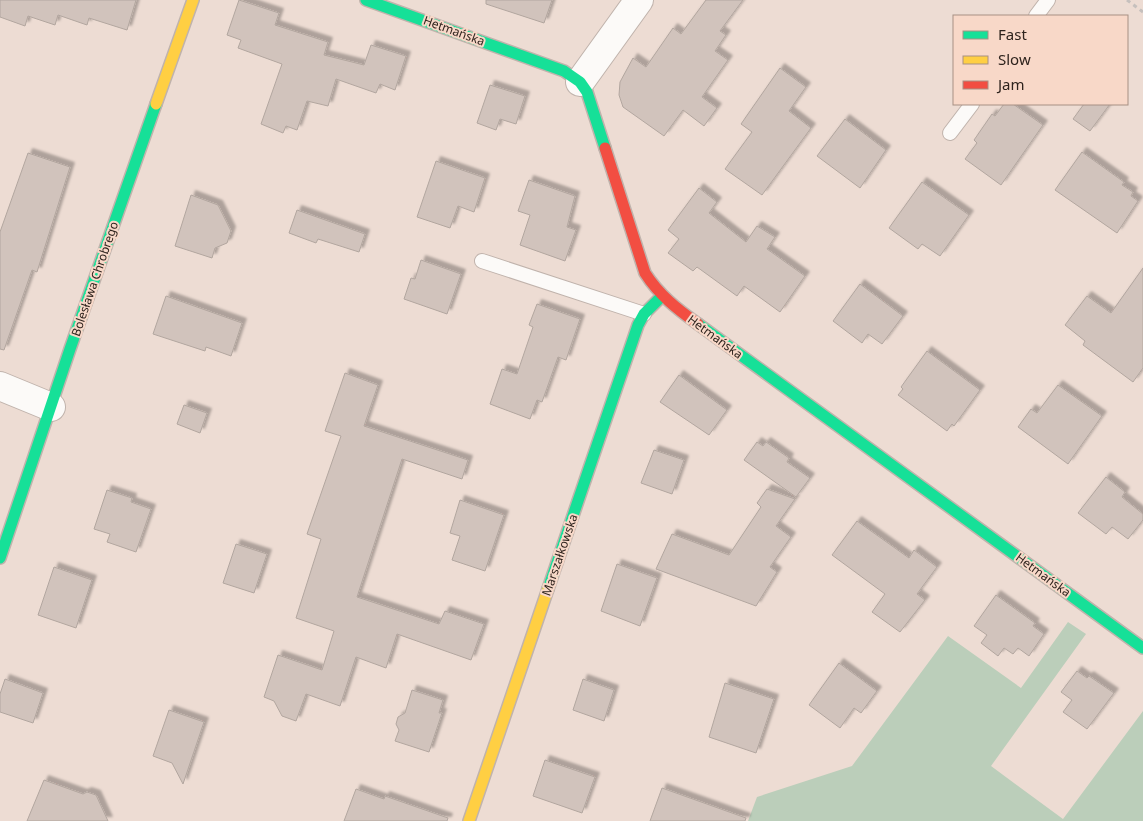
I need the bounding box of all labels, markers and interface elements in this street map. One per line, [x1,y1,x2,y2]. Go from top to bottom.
street label: Hetmańska [421,12,487,50]
legend [953,15,1128,105]
text: Fast [998,24,1027,44]
text: Slow [998,49,1031,69]
text: Jam [996,74,1025,94]
street label: Bolesława Chrobrego [67,219,122,338]
street label: Hetmańska [684,311,746,362]
street label: Marszałkowska [538,512,581,598]
street label: Hetmańska [1012,549,1074,600]

